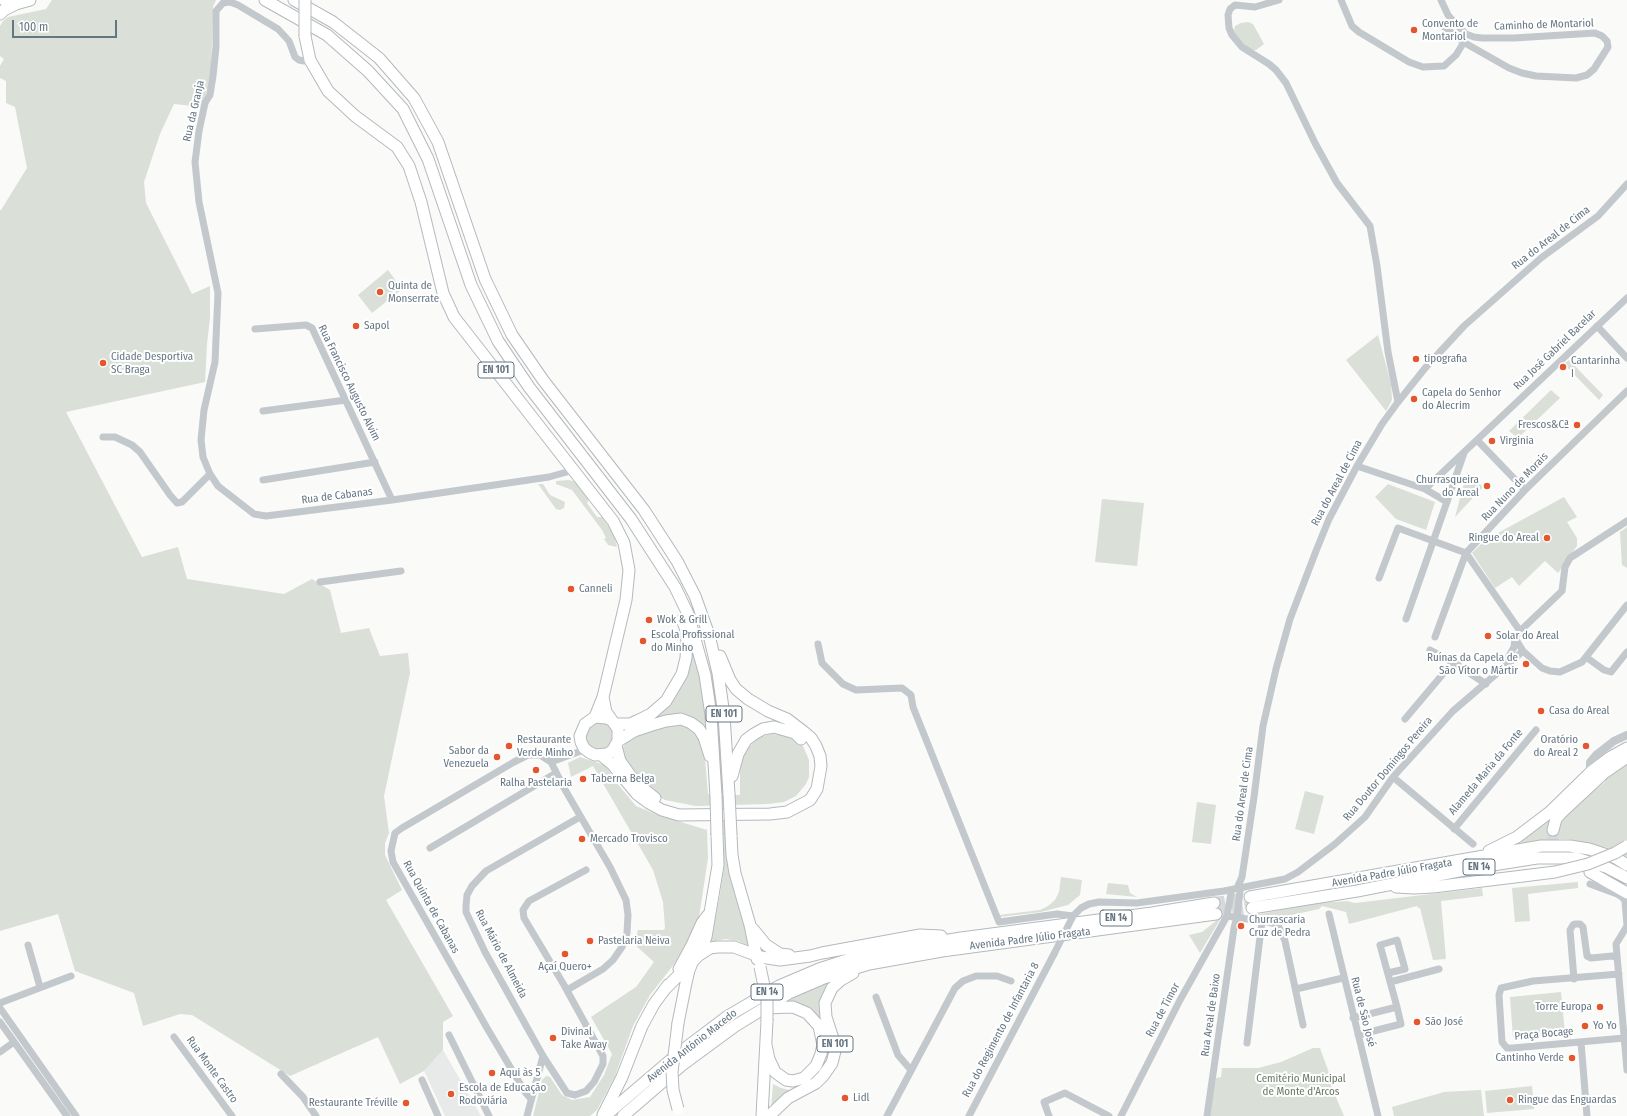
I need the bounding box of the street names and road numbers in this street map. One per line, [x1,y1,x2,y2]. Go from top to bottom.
street label: Caminho de Montariol [1494,17,1594,33]
street label: Rua da Granja [181,79,207,143]
street label: Rua do Areal de Cima [1509,203,1593,273]
street label: Rua José Gabriel Bacelar [1511,307,1599,393]
street label: Rua Francisco Augusto Alvim [315,323,383,443]
road number: EN 101 [478,362,514,378]
street label: Rua do Areal de Cima [1309,438,1365,528]
street label: Rua Nuno de Morais [1479,450,1551,524]
street label: Rua de Cabanas [301,485,373,507]
road number: EN 101 [706,706,742,722]
street label: Rua Doutor Domingos Pereira [1341,714,1435,824]
street label: Alameda Maria da Fonte [1446,726,1526,818]
street label: Rua do Areal de Cima [1230,746,1256,842]
street label: Avenida Padre Júlio Fragata [1331,856,1453,890]
street label: Rua Quinta de Cabanas [400,858,462,956]
road number: EN 14 [1463,859,1495,875]
street label: Rua Mário de Almeida [472,907,530,1001]
road number: EN 14 [1100,910,1132,926]
street label: Avenida Padre Júlio Fragata [969,925,1091,953]
street label: Rua do Regimento de Infantaria 8 [960,960,1042,1100]
street label: Rua Areal de Baixo [1199,973,1223,1057]
street label: Rua de São José [1348,976,1378,1048]
street label: Rua de Timor [1143,981,1183,1039]
road number: EN 14 [751,984,783,1000]
street label: Avenida António Macedo [644,1007,740,1085]
street label: Praça Bocage [1514,1025,1574,1043]
street label: Rua Monte Castro [183,1034,241,1106]
road number: EN 101 [817,1036,853,1052]

